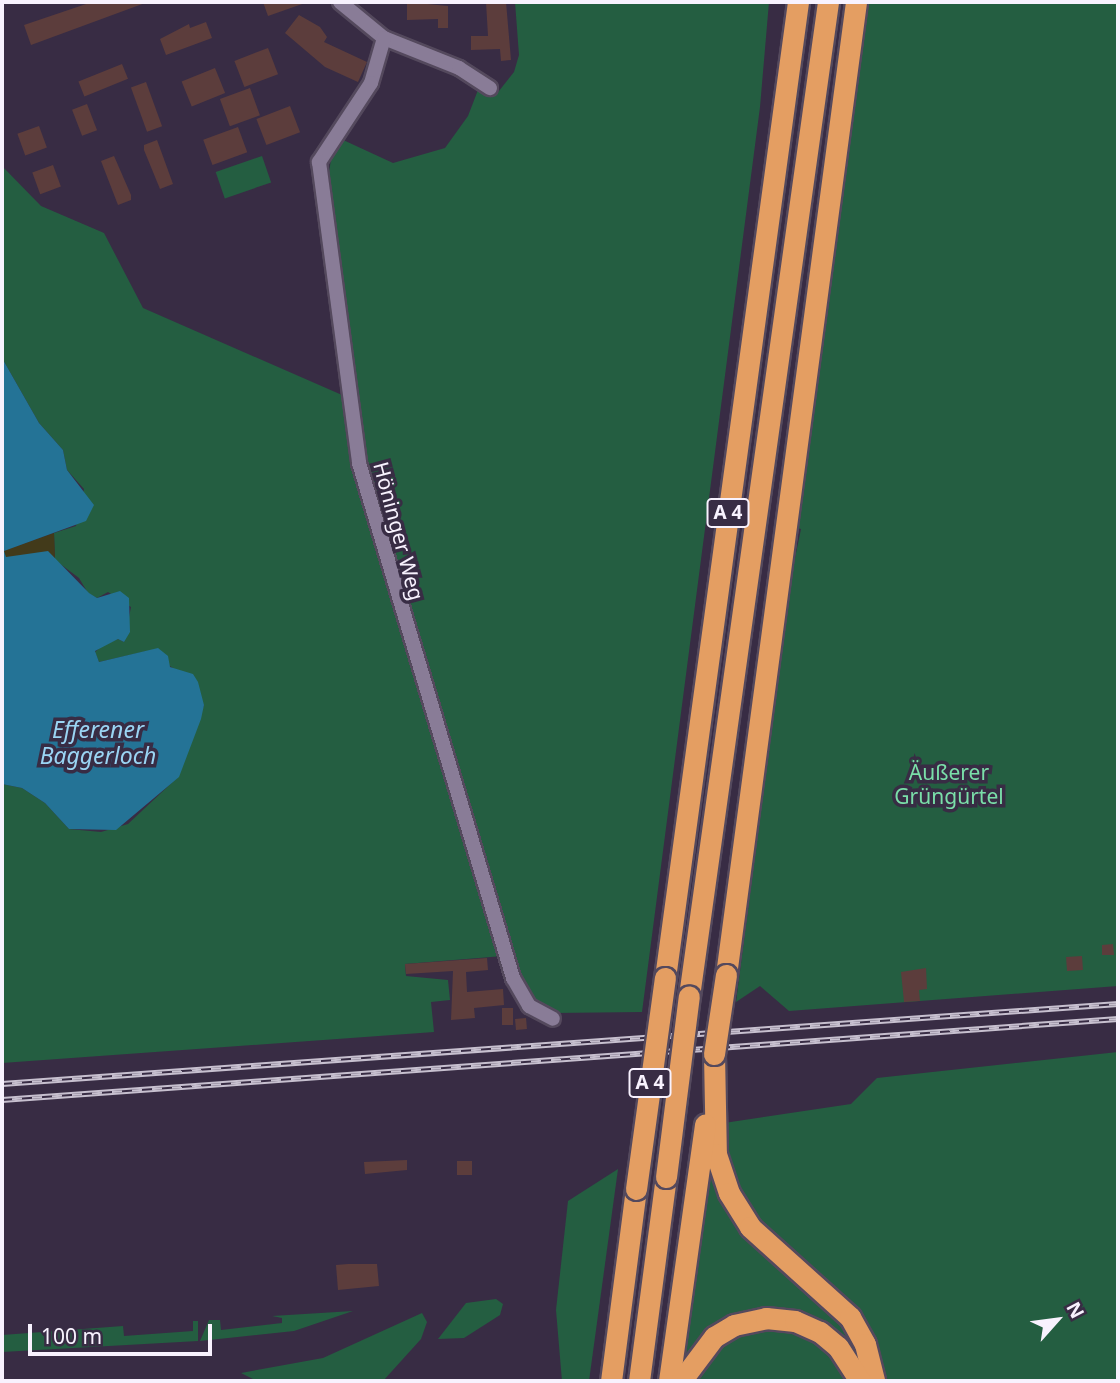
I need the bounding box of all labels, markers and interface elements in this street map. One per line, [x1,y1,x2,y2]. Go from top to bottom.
street label: Höninger Weg [368,459,430,603]
road number: A 4 [705,498,751,528]
water label: Efferener Baggerloch [40,715,156,769]
park label: Äußerer Grüngürtel [894,759,1004,809]
road number: A 4 [627,1068,673,1098]
north arrow [1022,1285,1092,1355]
text: N [1060,1297,1091,1323]
scale bar [32,1310,215,1354]
text: 100 m [41,1322,102,1350]

